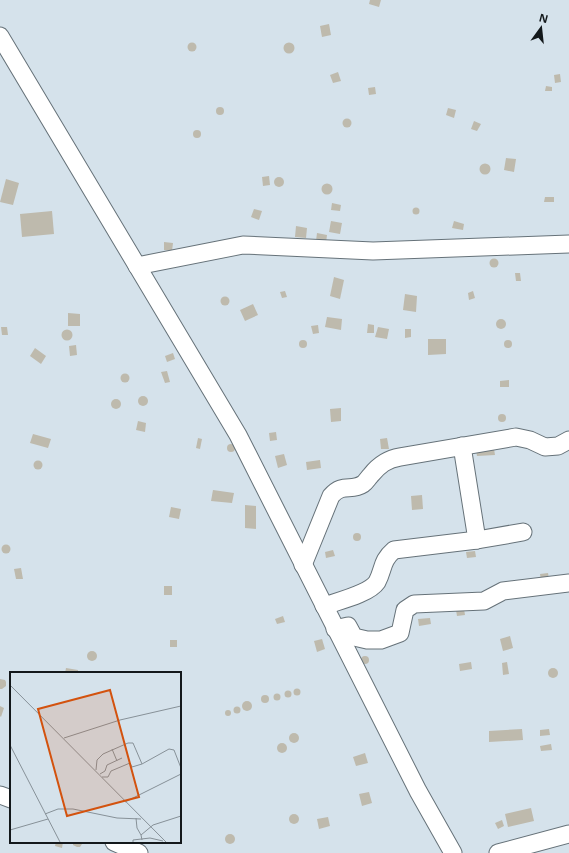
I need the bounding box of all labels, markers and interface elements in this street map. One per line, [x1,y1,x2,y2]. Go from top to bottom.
north arrow [521,8,561,48]
text: N [537,9,550,26]
inset map [10,672,181,843]

